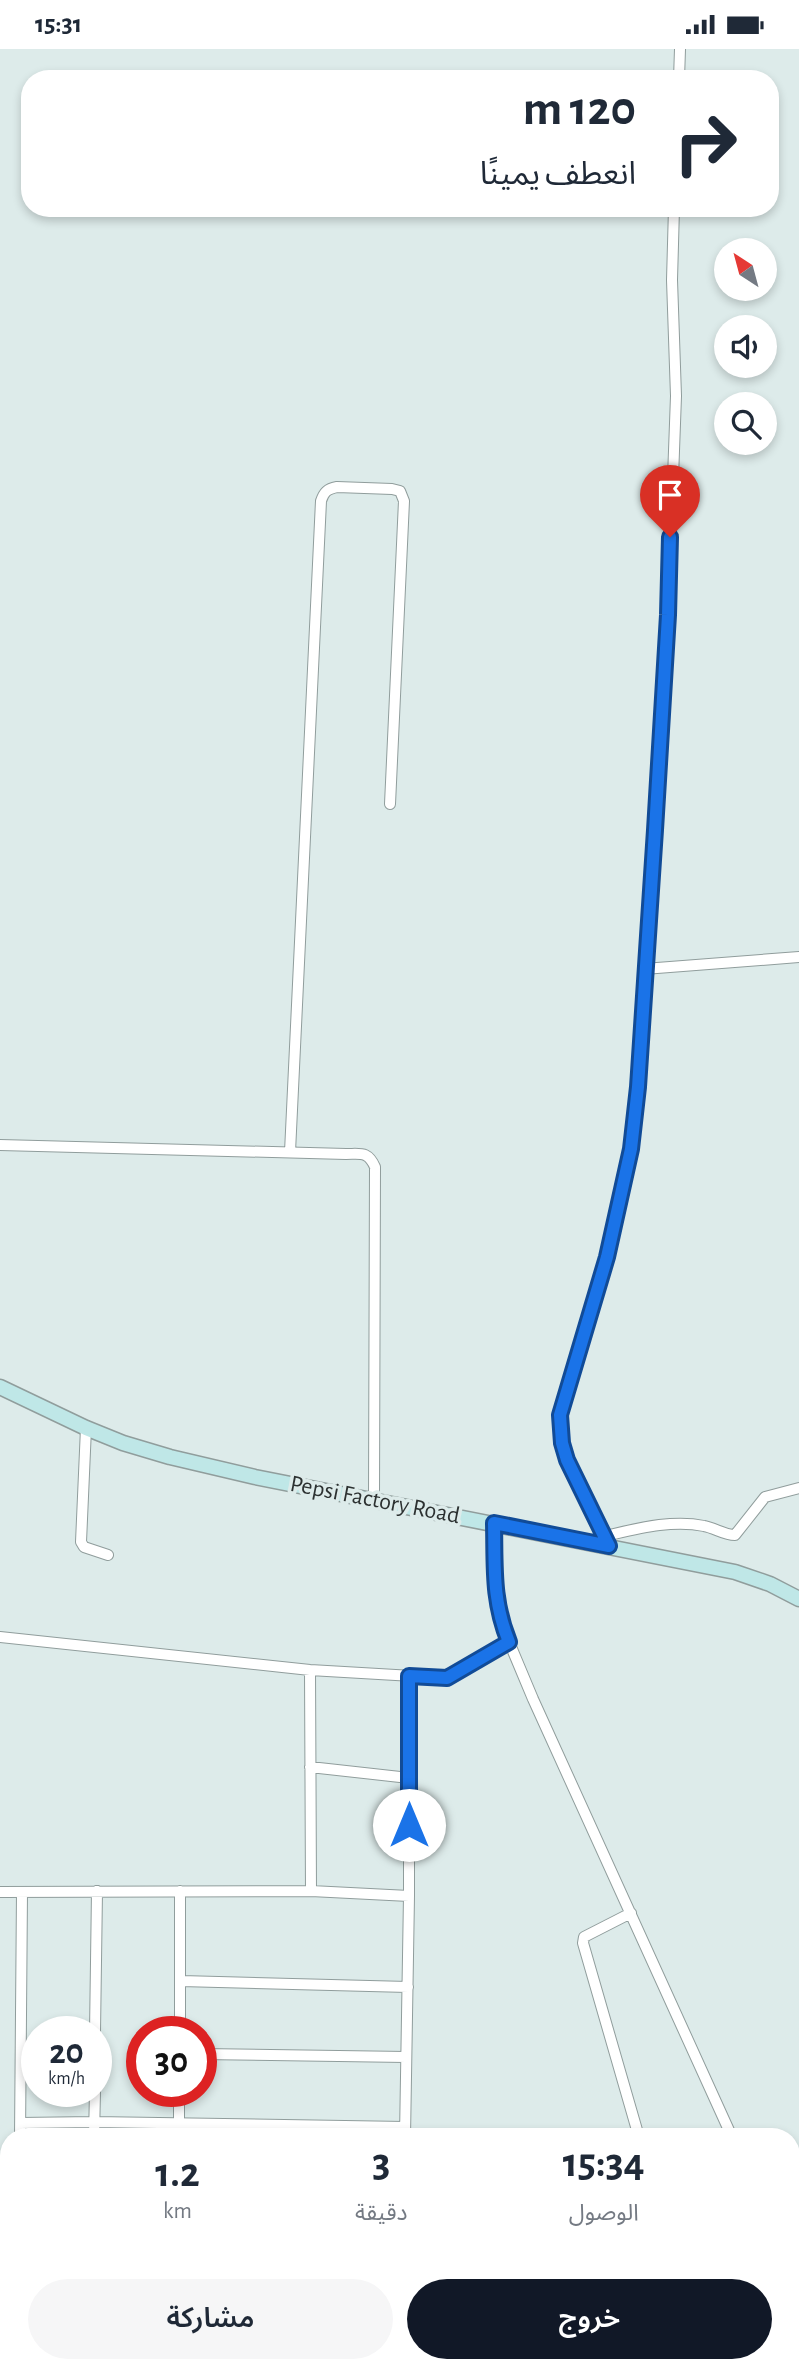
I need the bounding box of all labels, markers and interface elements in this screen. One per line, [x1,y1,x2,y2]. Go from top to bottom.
text: 15:31 [35,11,82,37]
text: 120 m [523,85,636,134]
icon: right [660,98,751,189]
text: انعطف يمينًا [480,158,636,190]
north arrow [714,238,777,301]
map controls [714,238,777,455]
button: sound [714,315,777,378]
button: search [714,392,777,455]
pin [640,465,700,537]
icon: arrive [651,476,689,514]
street label: Pepsi Factory Road [288,1472,462,1528]
position arrow [372,1788,446,1862]
speed limit sign: 30 [126,2016,217,2107]
text: 20 [49,2035,84,2070]
text: km/h [48,2070,85,2088]
text: 3 [372,2142,390,2184]
text: 15:34 [563,2142,645,2184]
text: 1.2 [155,2152,200,2194]
text: km [163,2200,192,2223]
text: دقيقة [355,2202,407,2225]
text: الوصول [569,2202,639,2225]
button: مشاركة [28,2279,393,2359]
button: خروج [407,2279,772,2359]

